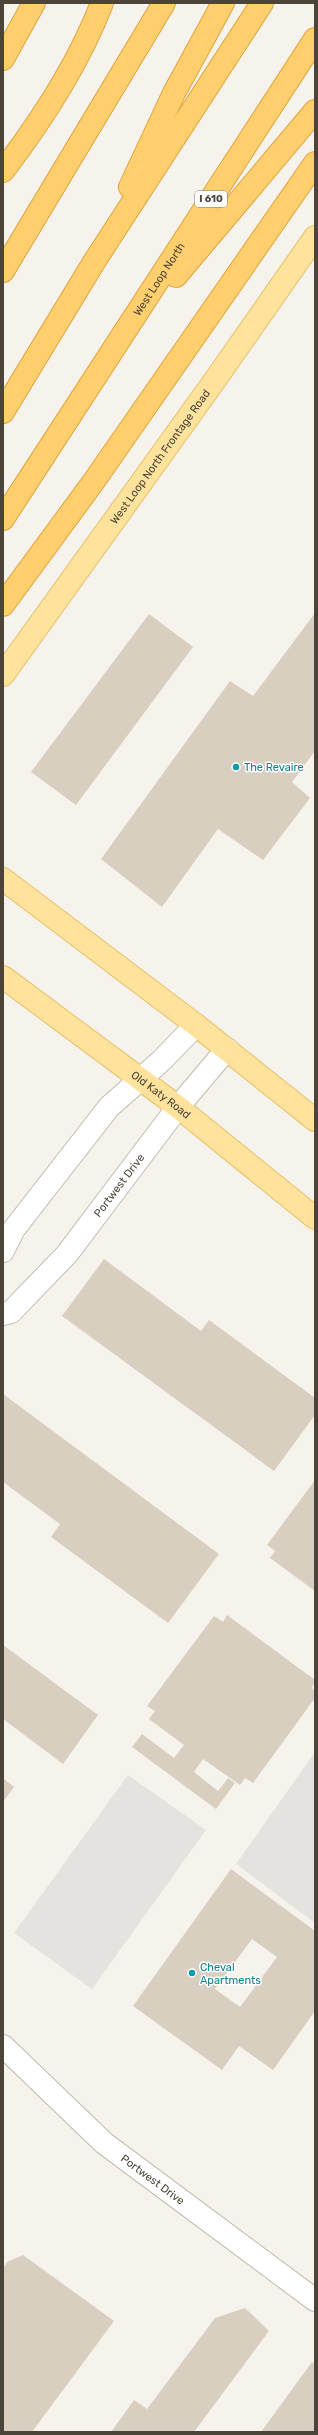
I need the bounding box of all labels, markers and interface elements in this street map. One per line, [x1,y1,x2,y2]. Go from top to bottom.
road number: I 610 [195,191,227,207]
street label: West Loop North [130,240,187,318]
street label: West Loop North Frontage Road [107,387,213,526]
place label: The Revaire [244,761,304,774]
marker: The Revaire [231,762,241,772]
street label: Old Katy Road [129,1068,193,1121]
street label: Portwest Drive [91,1151,147,1219]
place label: Cheval Apartments [200,1961,261,1987]
marker: Cheval Apartments [187,1968,197,1978]
street label: Portwest Drive [119,2152,187,2207]

